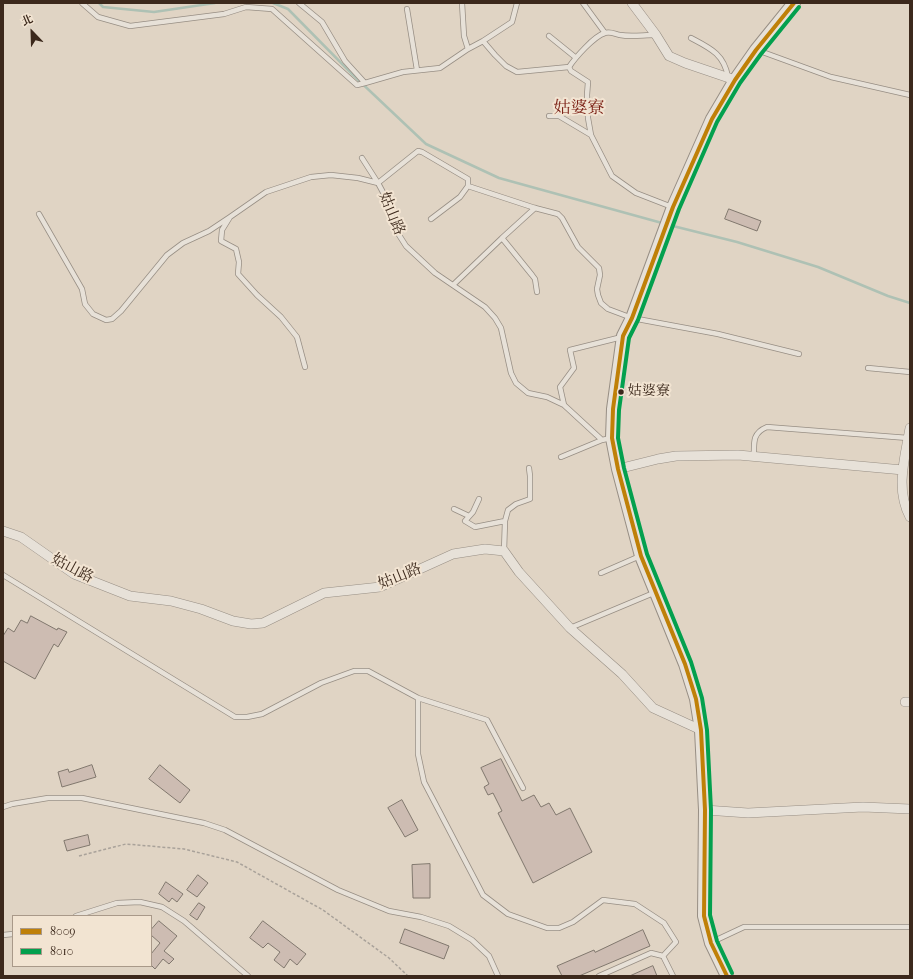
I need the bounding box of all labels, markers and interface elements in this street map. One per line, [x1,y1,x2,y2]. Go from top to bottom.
north arrow [12,12,52,52]
text: 北 [20,12,35,29]
district label: 姑婆寮 [554,99,604,119]
street label: 姑山路 [374,190,408,238]
place label: 姑婆寮 [628,384,670,400]
marker: 姑婆寮 [616,387,626,397]
street label: 姑山路 [48,550,96,588]
street label: 姑山路 [376,560,424,594]
legend [12,915,152,967]
text: 8009 [50,924,76,938]
text: 8010 [50,944,73,958]

